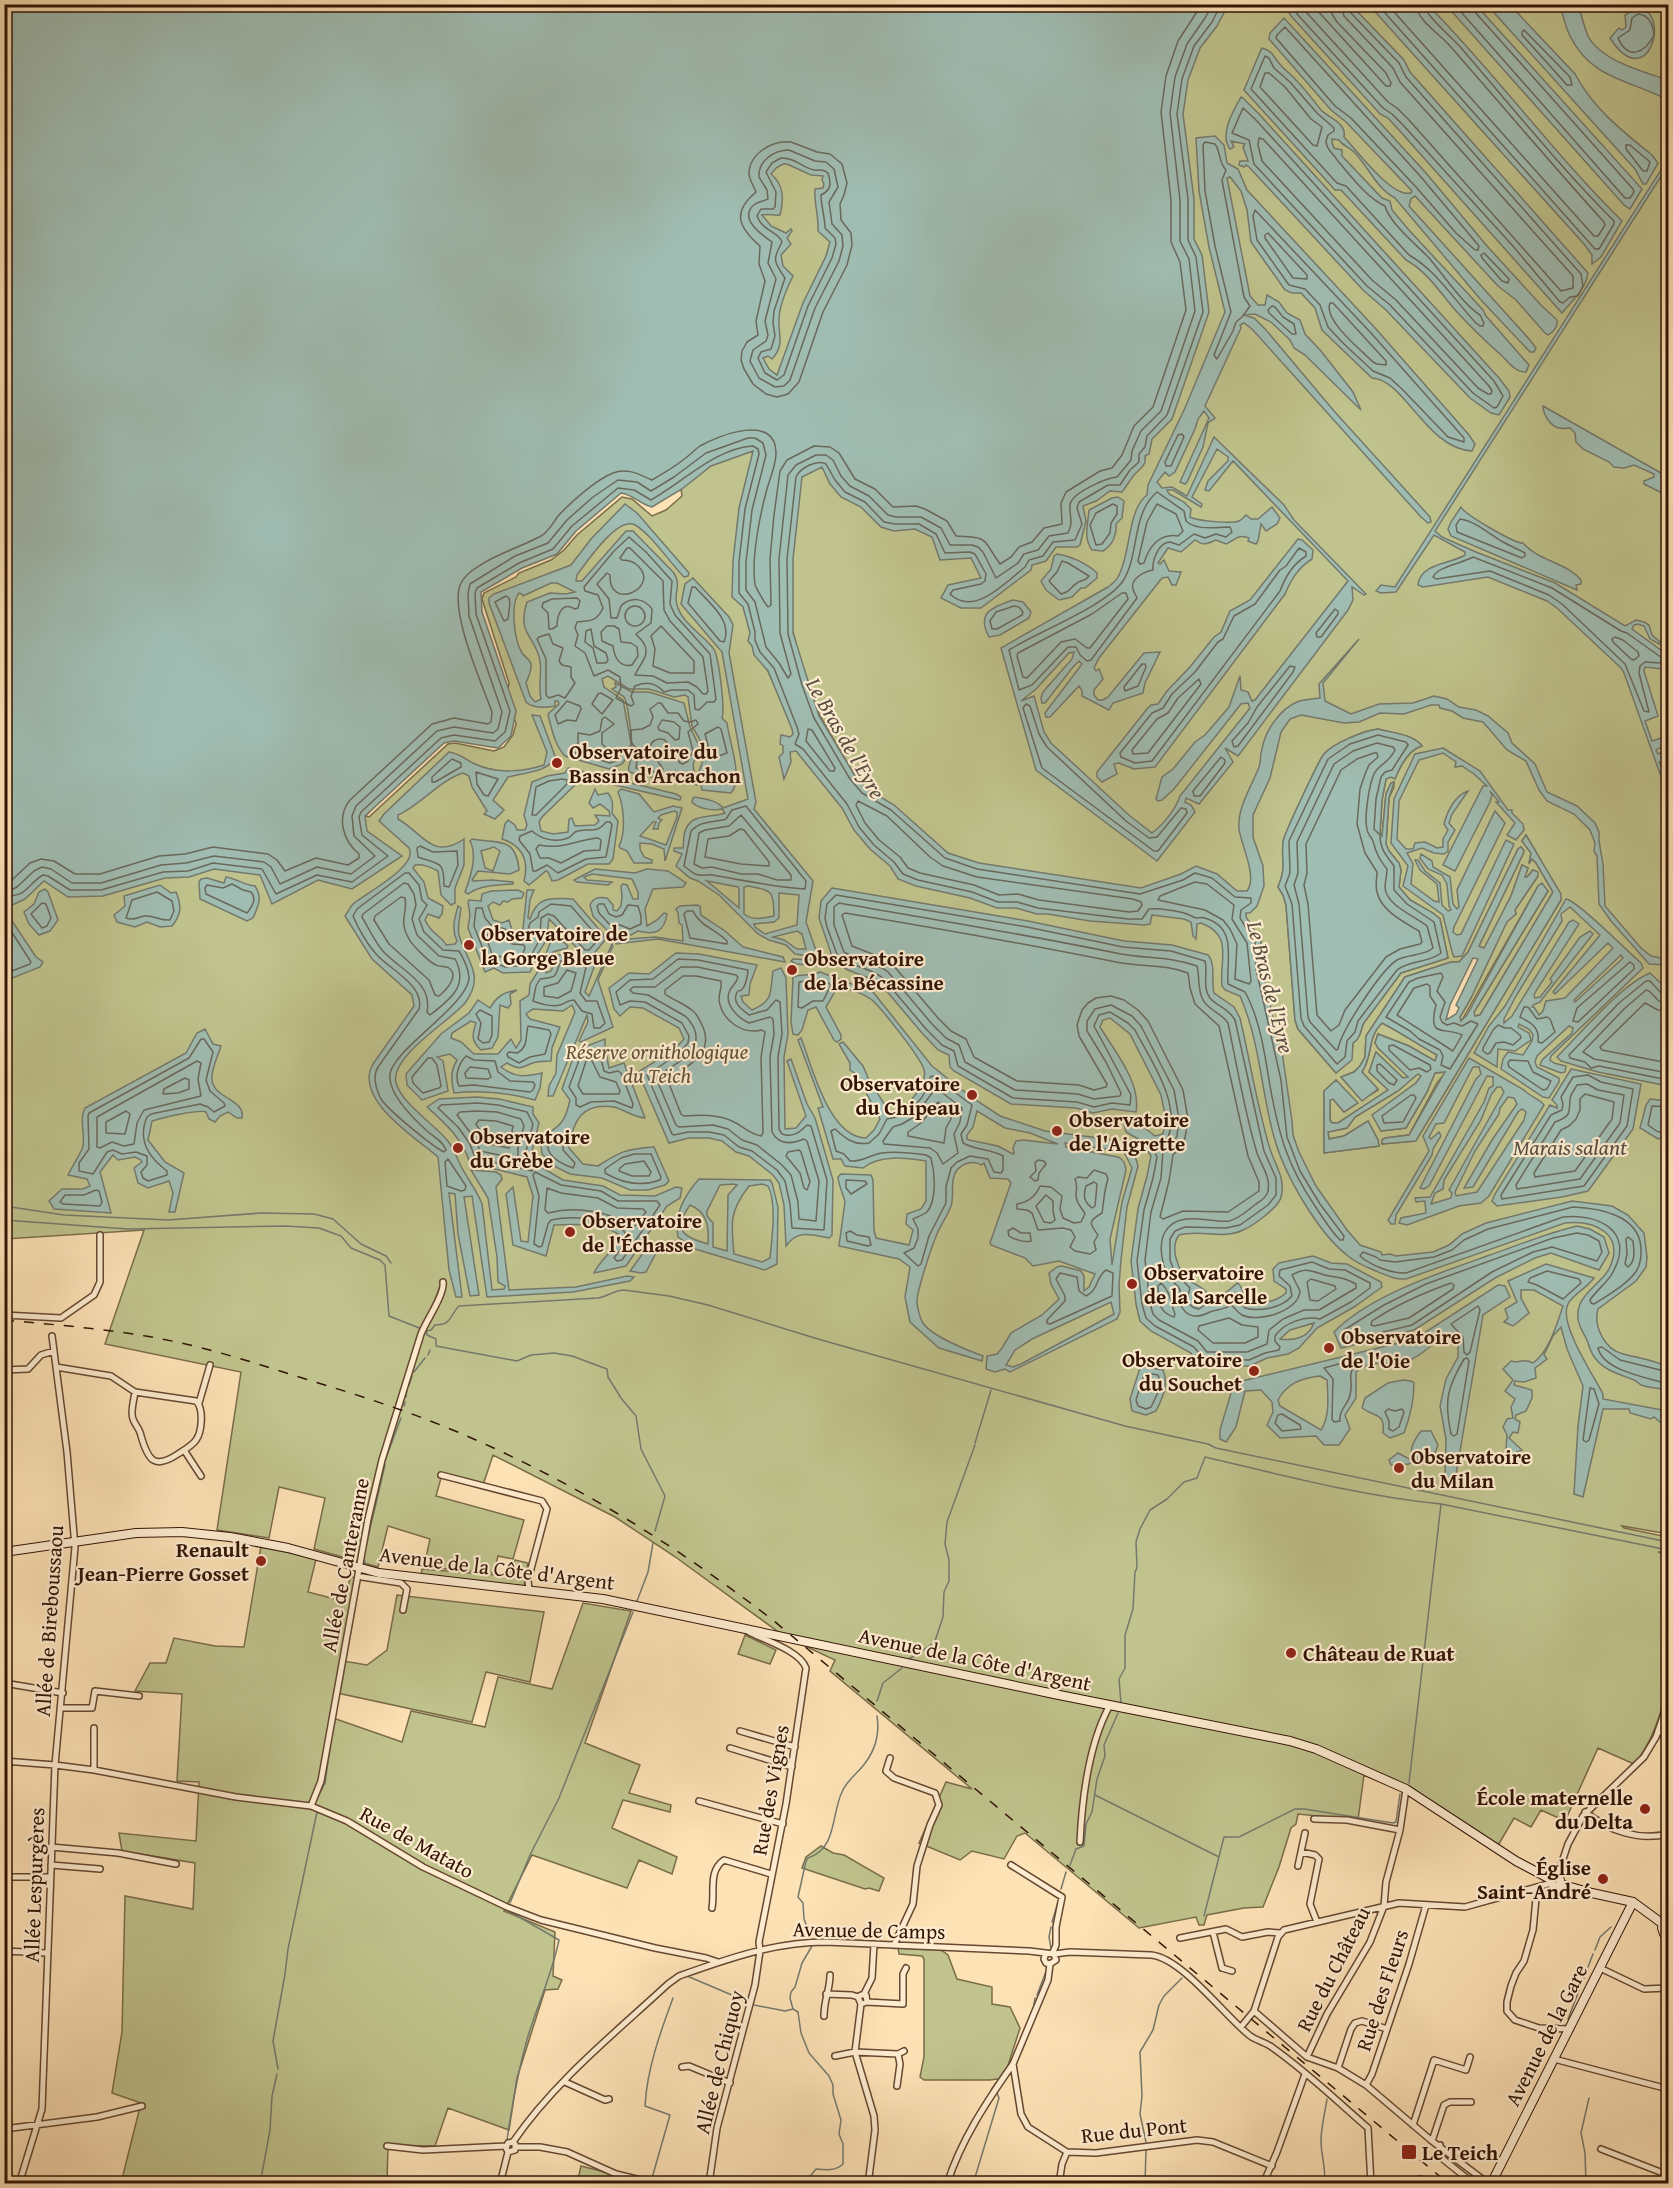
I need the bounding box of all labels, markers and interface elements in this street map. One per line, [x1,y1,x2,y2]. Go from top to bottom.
water label: Le Bras de l'Eyre [798,670,894,805]
place label: Observatoire du Bassin d'Arcachon [569,736,741,791]
marker: Observatoire du Bassin d'Arcachon [550,756,564,770]
water label: Le Bras de l'Eyre [1239,916,1303,1057]
place label: Observatoire de la Gorge Bleue [481,918,628,973]
marker: Observatoire de la Gorge Bleue [462,938,476,952]
place label: Observatoire de la Bécassine [804,943,944,998]
marker: Observatoire de la Bécassine [785,963,799,977]
park label: Réserve ornithologique du Teich [565,1036,748,1091]
place label: Observatoire du Chipeau [840,1068,960,1123]
marker: Observatoire du Chipeau [965,1088,979,1102]
place label: Observatoire de l'Aigrette [1069,1104,1189,1159]
place label: Observatoire du Grèbe [470,1121,590,1176]
marker: Observatoire de l'Aigrette [1050,1124,1064,1138]
water label: Marais salant [1513,1131,1628,1163]
marker: Observatoire du Grèbe [451,1141,465,1155]
place label: Observatoire de l'Échasse [582,1205,702,1260]
marker: Observatoire de l'Échasse [563,1225,577,1239]
place label: Observatoire de la Sarcelle [1144,1257,1267,1312]
marker: Observatoire de la Sarcelle [1125,1277,1139,1291]
place label: Observatoire de l'Oie [1341,1321,1461,1376]
marker: Observatoire de l'Oie [1322,1341,1336,1355]
place label: Observatoire du Souchet [1122,1344,1242,1399]
marker: Observatoire du Souchet [1247,1364,1261,1378]
place label: Observatoire du Milan [1411,1441,1531,1496]
marker: Observatoire du Milan [1392,1461,1406,1475]
street label: Allée de Canteranne [313,1475,377,1655]
street label: Allée de Bireboussaou [27,1523,71,1718]
place label: Renault Jean-Pierre Gosset [74,1534,249,1589]
street label: Avenue de la Côte d'Argent [378,1538,617,1598]
marker: Renault Jean-Pierre Gosset [254,1554,268,1568]
street label: Avenue de la Côte d'Argent [856,1619,1095,1699]
place label: Château de Ruat [1303,1638,1455,1669]
marker: Château de Ruat [1284,1646,1298,1660]
street label: Rue des Vignes [743,1722,797,1858]
place label: École maternelle du Delta [1477,1782,1633,1837]
street label: Rue de Matato [354,1798,480,1886]
marker: École maternelle du Delta [1638,1802,1652,1816]
street label: Allée Lespurgères [16,1807,52,1963]
place label: Église Saint-André [1477,1852,1591,1907]
marker: Église Saint-André [1596,1872,1610,1886]
street label: Rue du Château [1288,1900,1378,2037]
street label: Avenue de Camps [792,1913,946,1947]
street label: Rue des Fleurs [1348,1925,1416,2055]
street label: Avenue de la Gare [1497,1958,1595,2111]
street label: Allée de Chiquoy [686,1986,752,2137]
street label: Rue du Pont [1079,2109,1189,2151]
place label: Le Teich [1422,2137,1499,2168]
marker: Le Teich [1400,2143,1418,2161]

